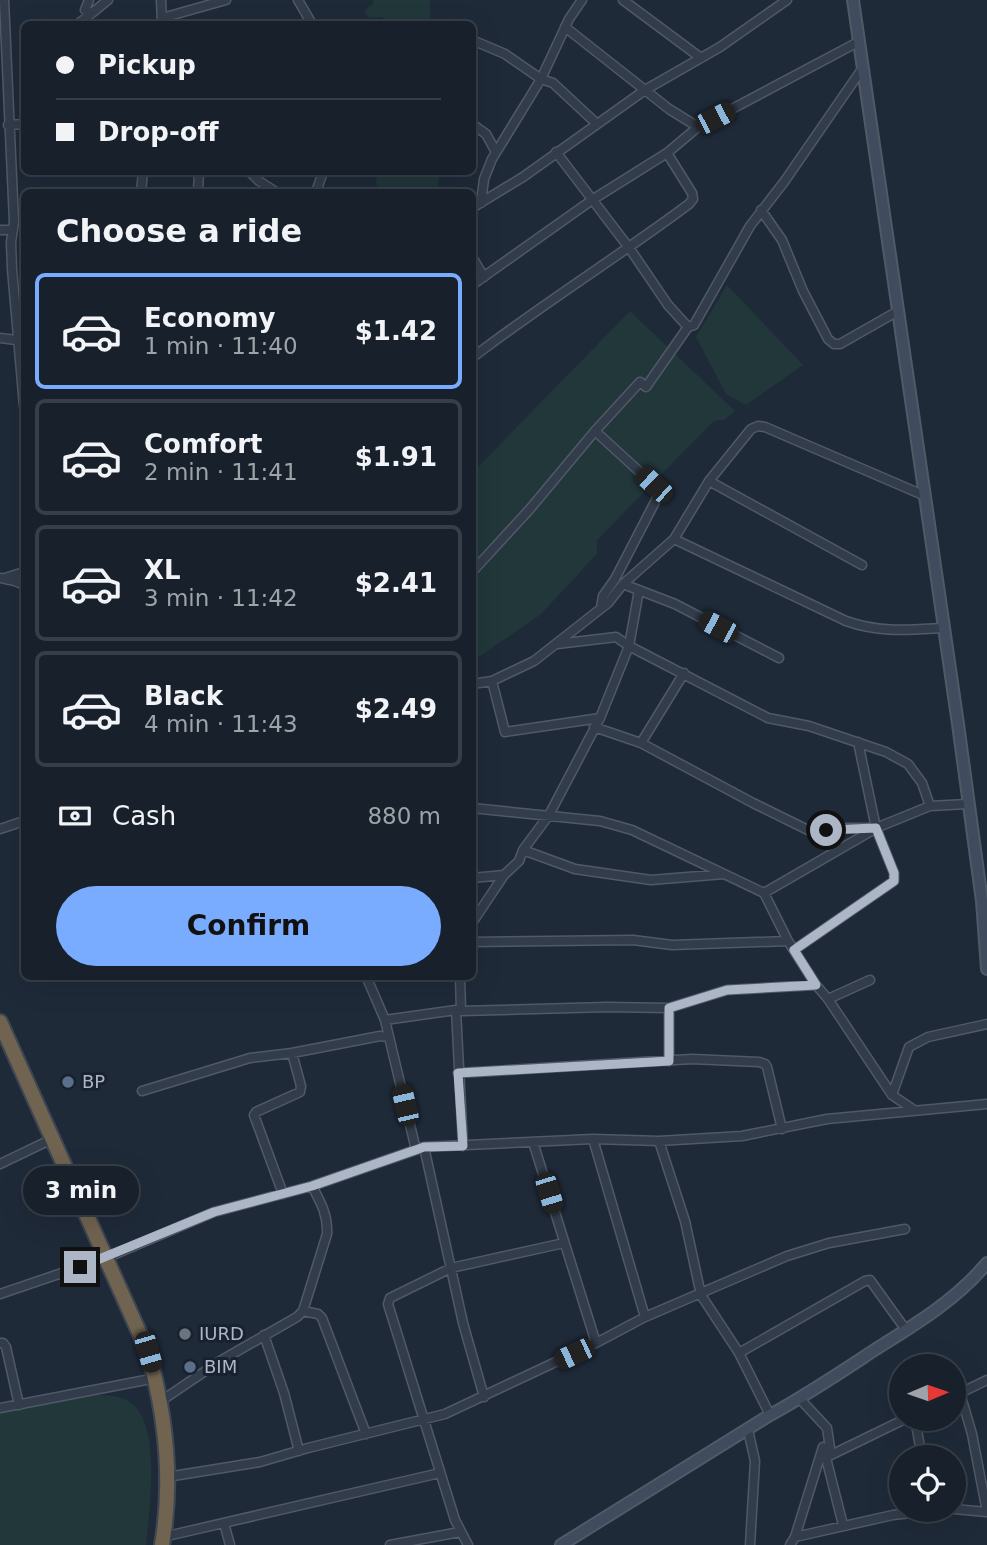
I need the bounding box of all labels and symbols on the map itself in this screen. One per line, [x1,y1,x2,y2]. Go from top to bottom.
car [692,99,739,137]
car [632,463,677,507]
car [695,608,742,646]
route start [810,814,842,846]
place label: BP [82,1071,105,1092]
marker: BP [60,1074,76,1090]
car [391,1082,420,1128]
callout: 3 min [22,1166,138,1214]
car [533,1170,566,1216]
route end [64,1251,96,1283]
place label: IURD [199,1323,244,1344]
marker: IURD [177,1326,193,1342]
car [133,1329,164,1375]
car [551,1336,598,1372]
north arrow [889,1354,966,1432]
place label: BIM [204,1356,237,1377]
marker: BIM [182,1359,198,1375]

